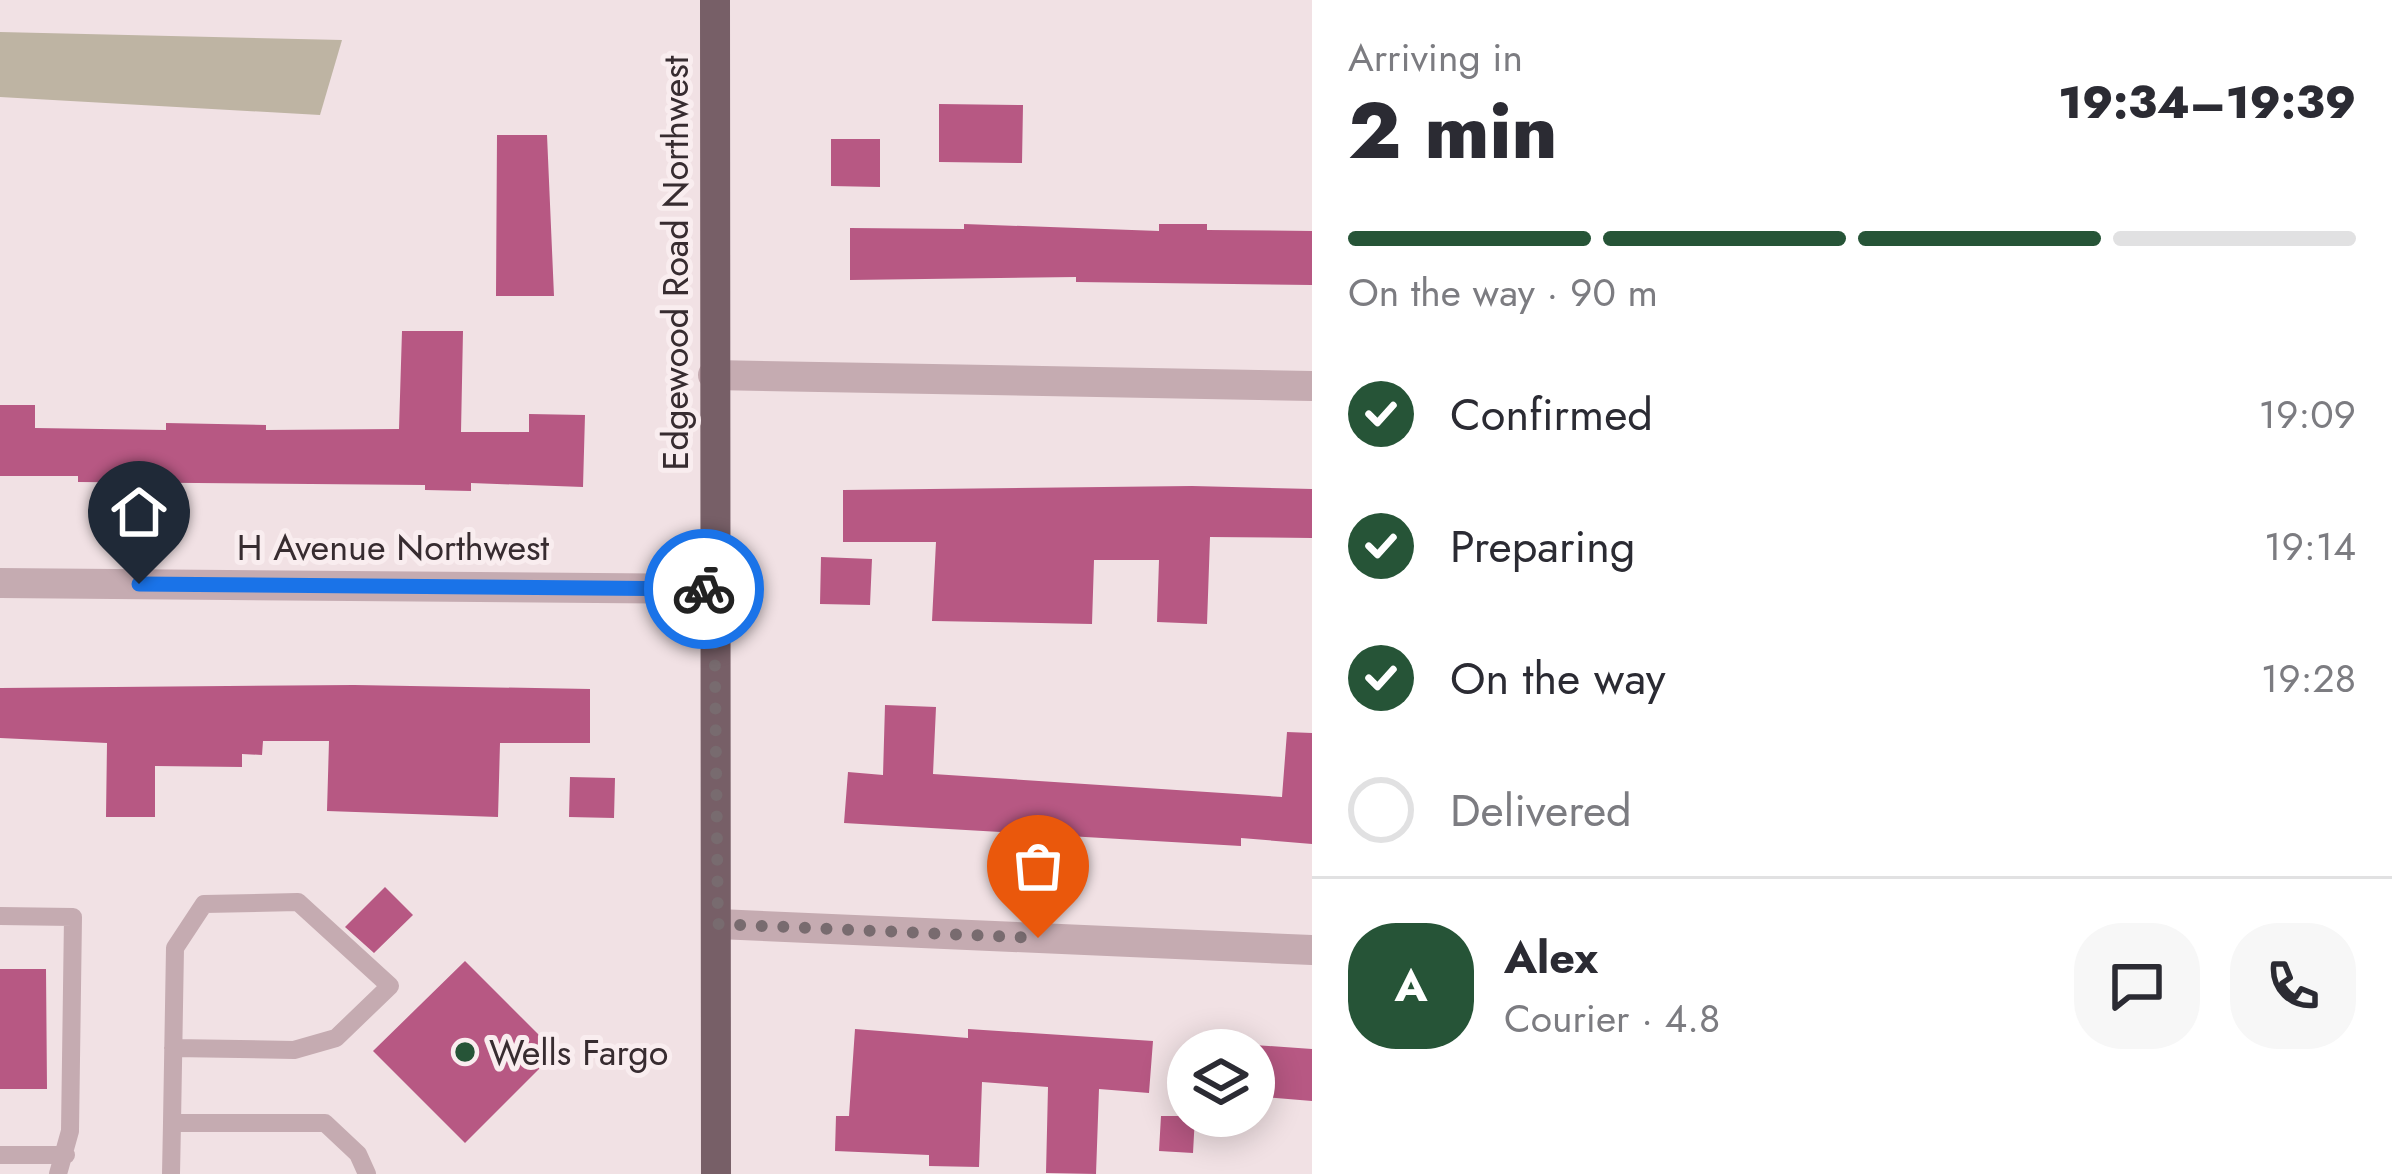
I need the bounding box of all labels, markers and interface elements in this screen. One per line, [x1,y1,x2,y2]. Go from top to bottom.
text: Arriving in [1348,29,1523,86]
street label: Edgewood Road Northwest [649,55,701,470]
text: 19:34–19:39 [2058,70,2356,135]
text: 2 min [1348,75,1557,187]
text: On the way · 90 m [1348,264,1658,321]
icon: check [1348,381,1414,447]
text: Confirmed [1450,382,1653,447]
text: 19:09 [2258,386,2356,443]
pin [88,461,190,584]
icon: home [106,479,172,545]
icon: check [1348,513,1414,579]
text: Preparing [1450,514,1635,579]
text: 19:14 [2264,518,2356,575]
street label: H Avenue Northwest [237,521,550,573]
courier [644,529,764,649]
icon: bike [671,556,737,622]
icon: check [1348,645,1414,711]
text: On the way [1450,646,1666,711]
text: 19:28 [2261,650,2356,707]
text: Delivered [1450,778,1632,843]
pin [987,815,1089,938]
icon: bag [1005,833,1071,899]
button: chat [2074,923,2200,1049]
button: phone [2230,923,2356,1049]
text: Alex [1504,925,1598,990]
text: A [1394,953,1428,1018]
text: Courier · 4.8 [1504,990,1720,1047]
place label: Wells Fargo [489,1026,668,1078]
map controls [1167,1029,1275,1137]
button: layers [1167,1029,1275,1137]
marker: Wells Fargo [452,1039,478,1065]

